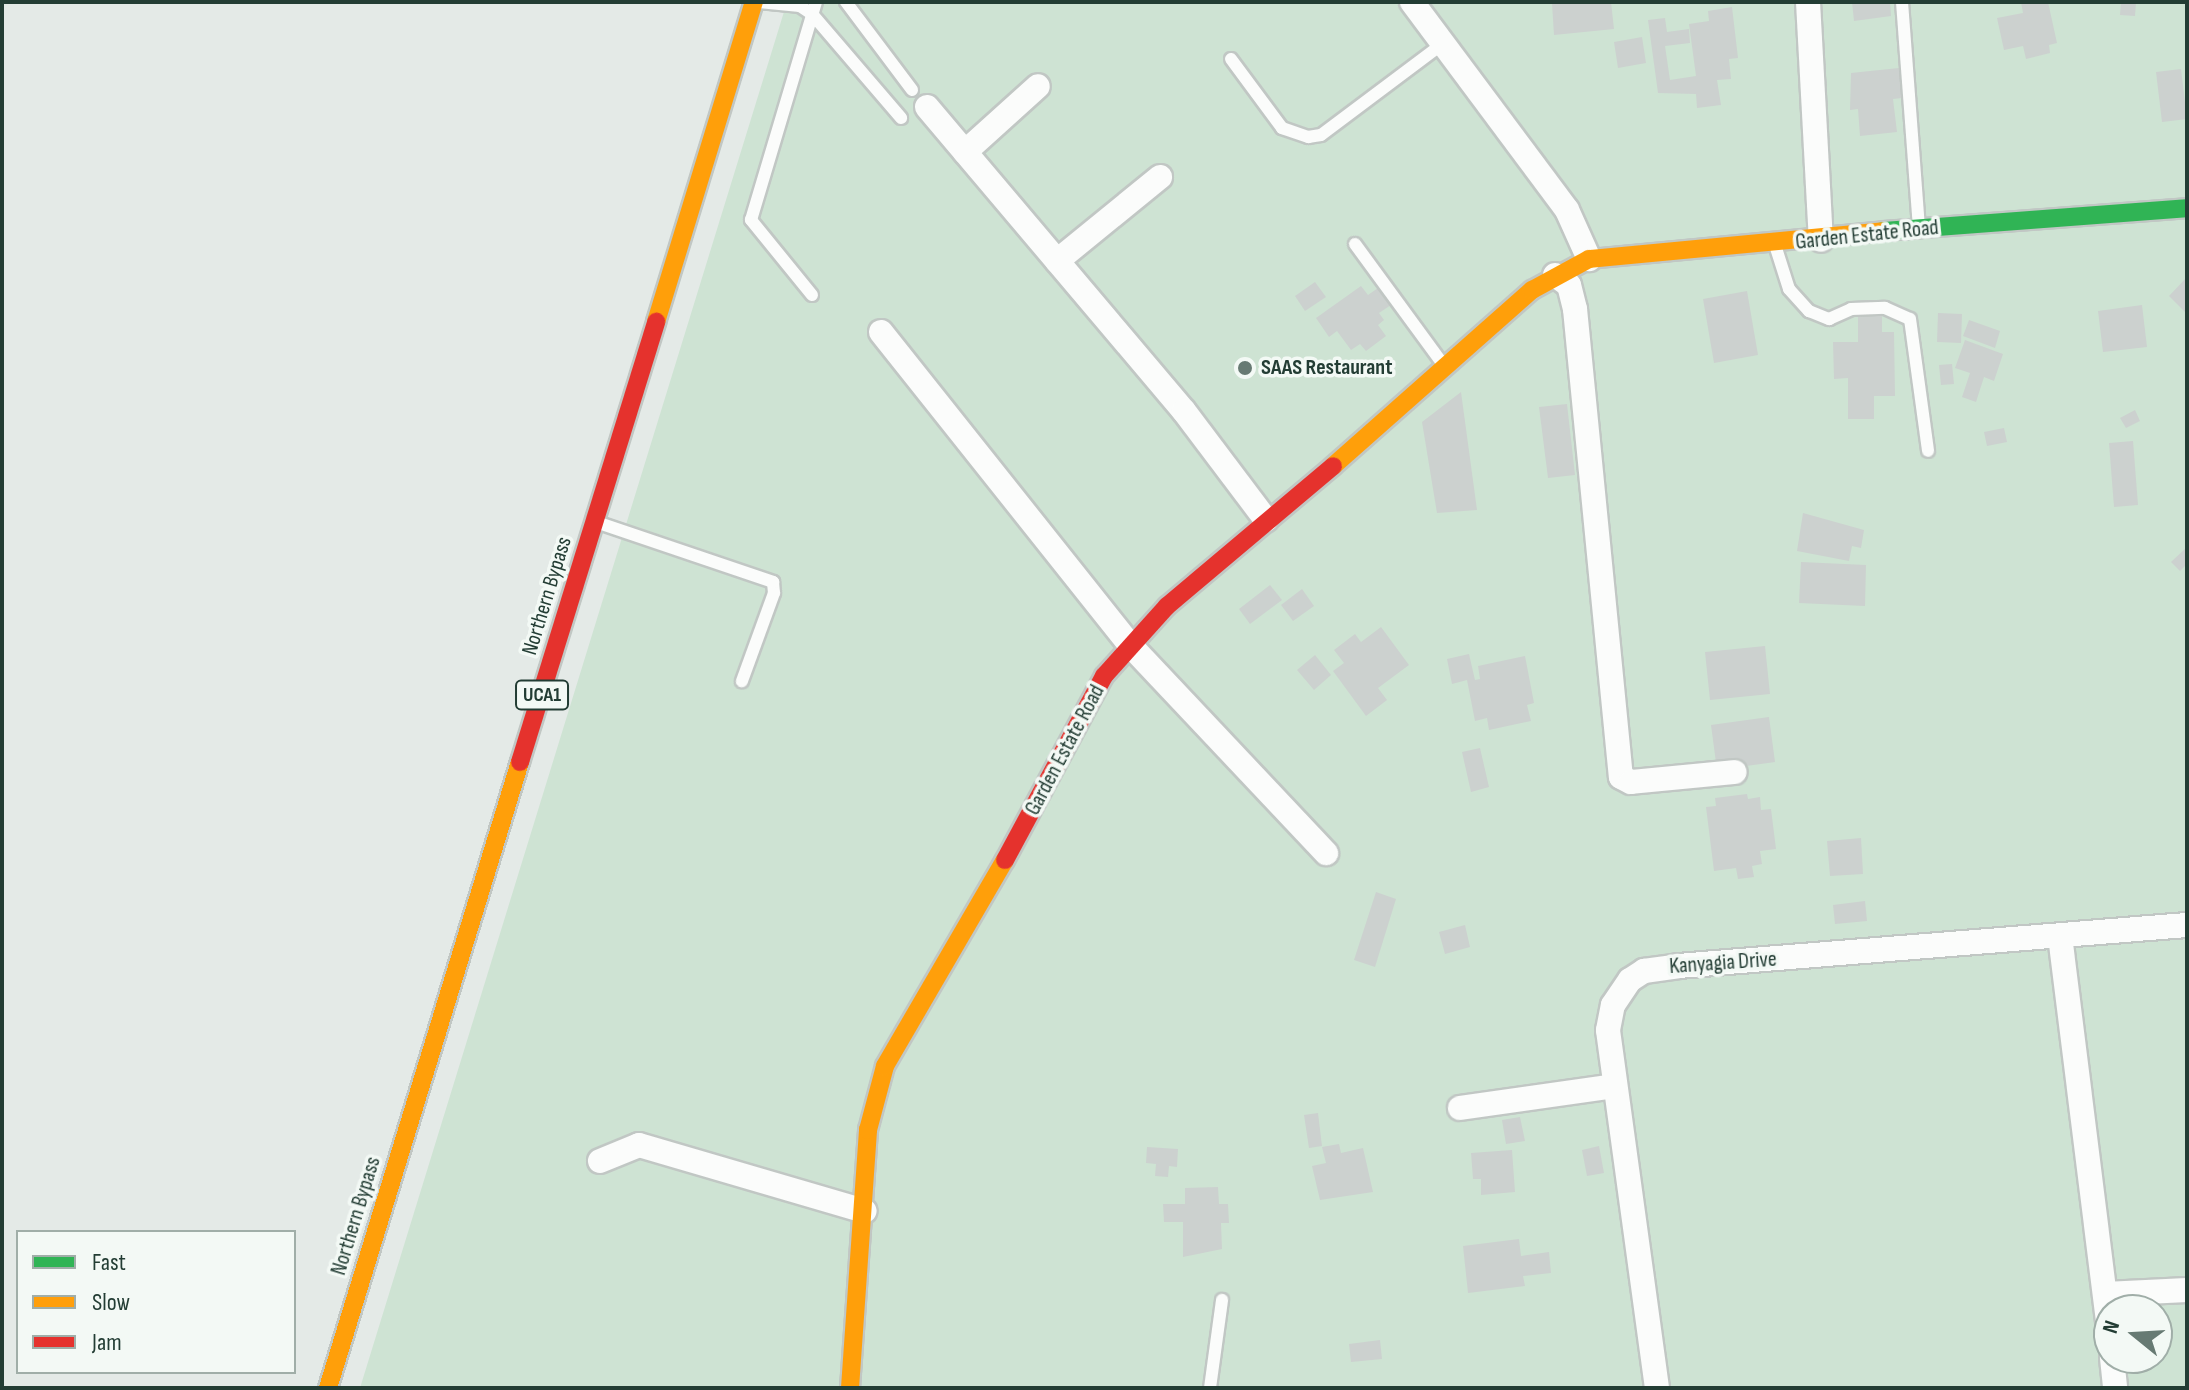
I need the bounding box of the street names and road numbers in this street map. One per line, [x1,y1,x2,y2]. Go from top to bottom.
street label: Garden Estate Road [1794,214,1940,256]
street label: Northern Bypass [516,534,578,658]
road number: UCA1 [514,679,570,711]
street label: Garden Estate Road [1020,680,1110,820]
street label: Kanyagia Drive [1668,946,1778,980]
street label: Northern Bypass [325,1154,387,1278]

